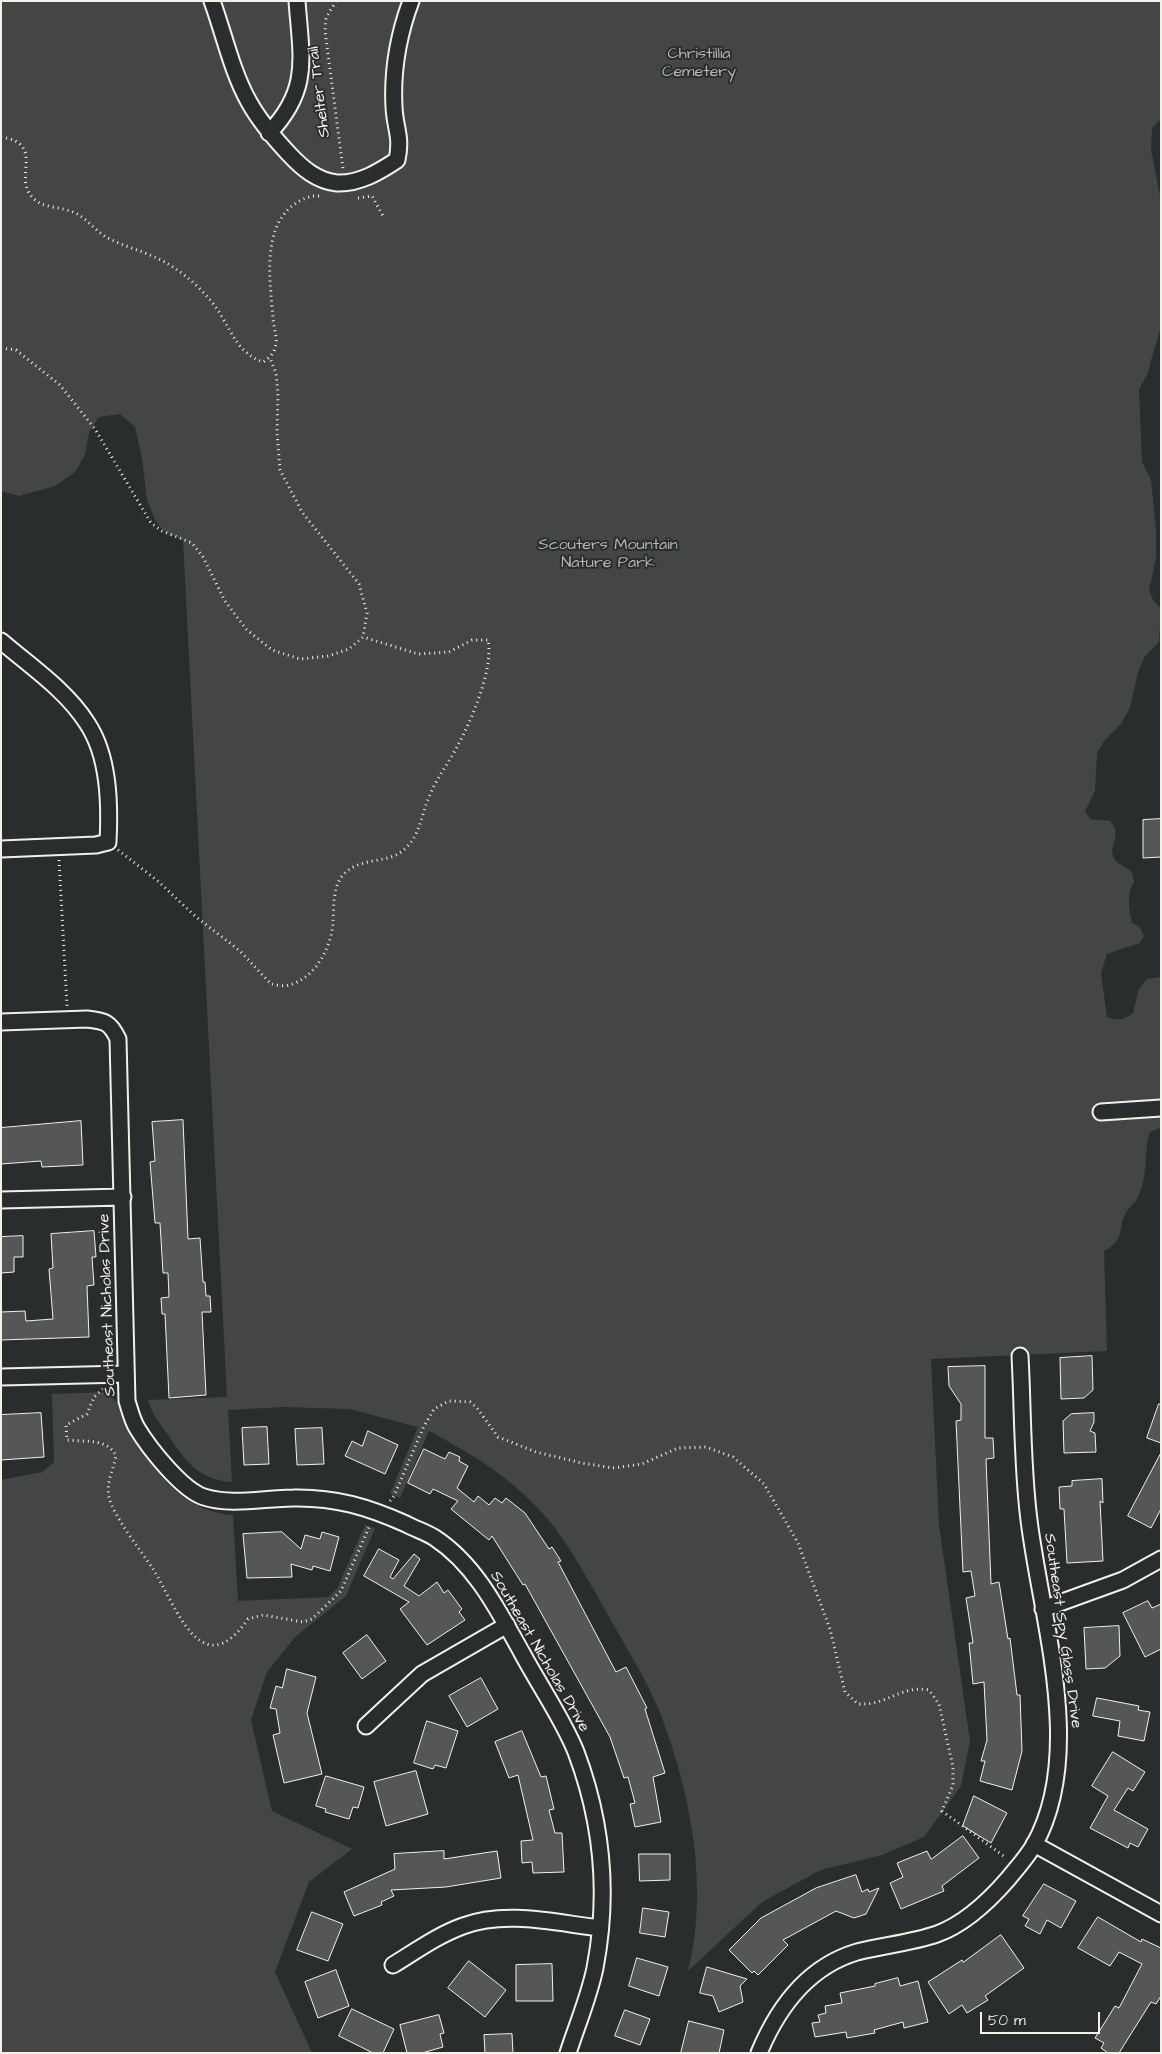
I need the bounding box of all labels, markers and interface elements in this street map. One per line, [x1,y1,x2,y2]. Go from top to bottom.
street label: Shelter Trail [305,45,335,139]
park label: Christillia Cemetery [662,45,736,83]
park label: Scouters Mountain Nature Park [538,536,678,574]
street label: Southeast Nicholas Drive [95,1213,121,1397]
street label: Southeast Spy Glass Drive [1039,1532,1085,1730]
street label: Southeast Nicholas Drive [485,1568,593,1736]
scale bar [982,2002,1102,2034]
text: 50 m [988,2010,1026,2031]

